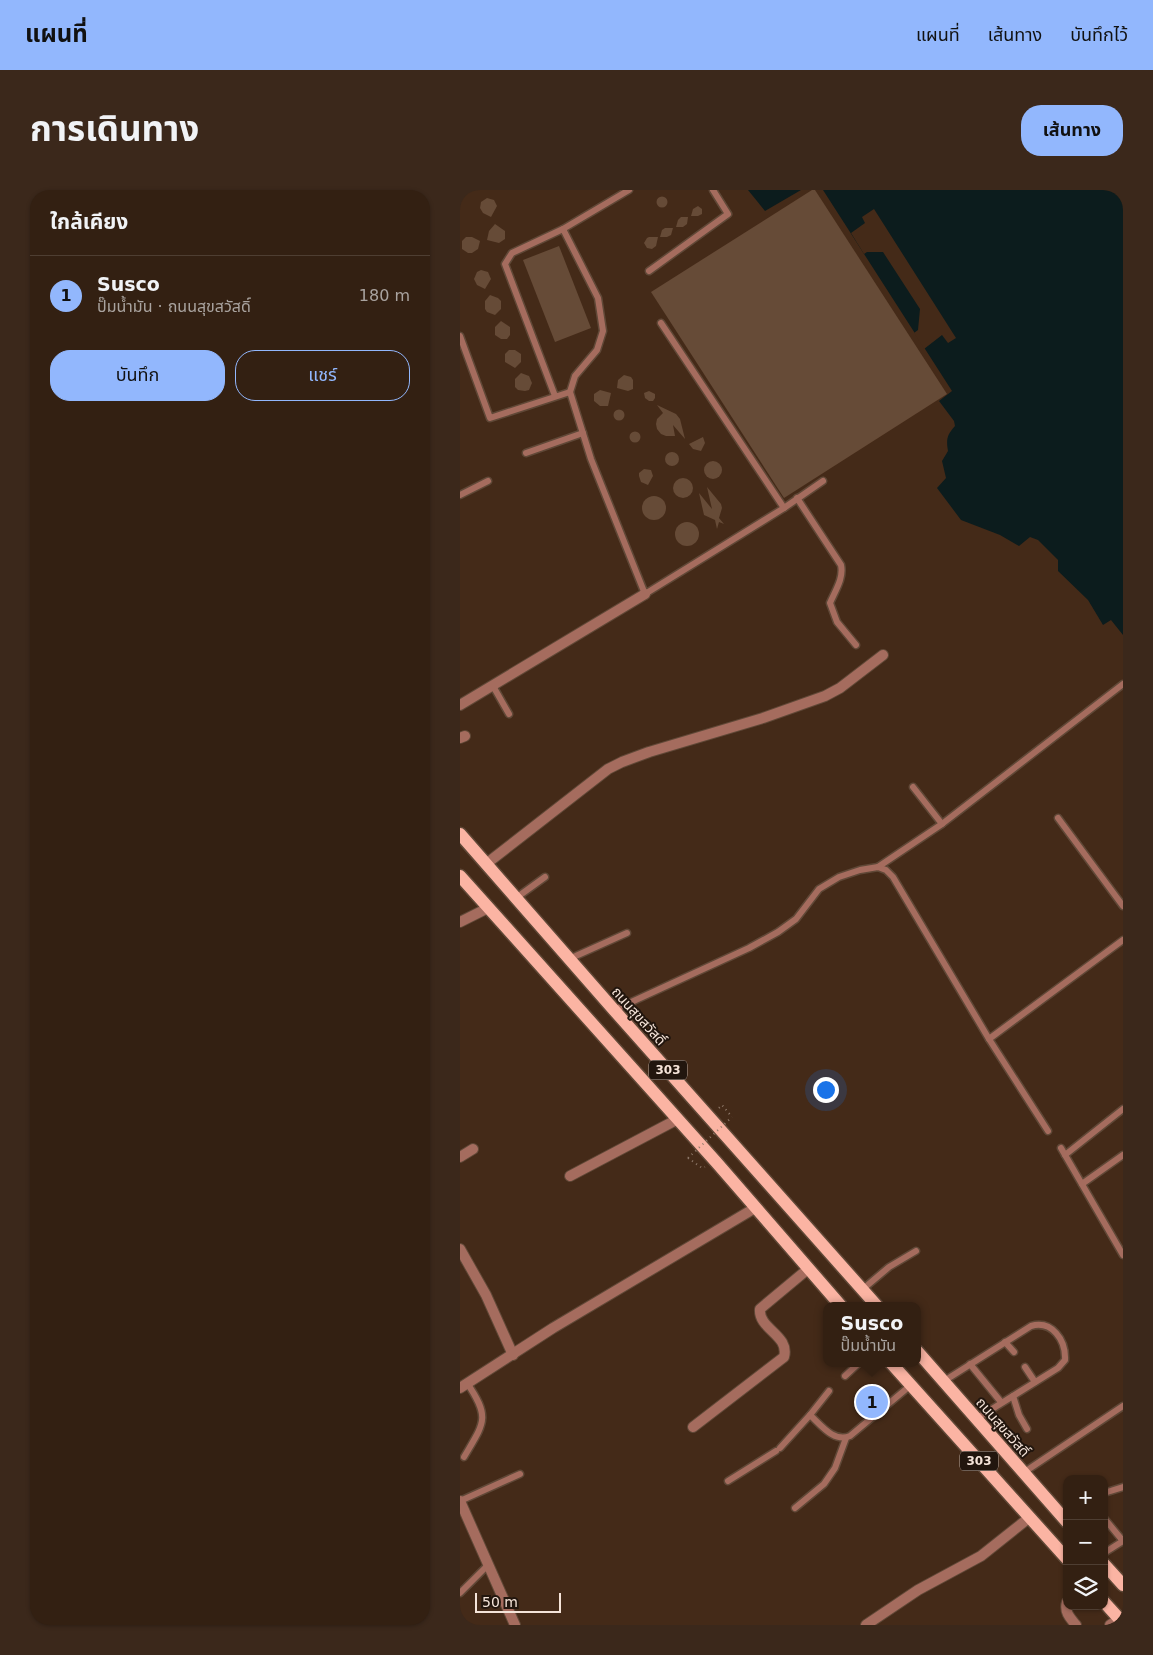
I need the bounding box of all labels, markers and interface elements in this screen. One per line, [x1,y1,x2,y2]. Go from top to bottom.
text: แผนที่ [25,20,88,48]
text: แผนที่ [916,24,960,45]
text: เส้นทาง [988,24,1042,45]
text: บันทึกไว้ [1070,24,1128,45]
button: เส้นทาง [1021,105,1123,156]
text: การเดินทาง [30,109,199,149]
text: ใกล้เคียง [50,210,128,234]
text: Susco [97,273,160,295]
text: 1 [60,286,72,305]
text: 180 m [359,286,410,305]
text: ปั๊มน้ำมัน · ถนนสุขสวัสดิ์ [97,297,251,316]
button: บันทึก [50,350,225,401]
button: แชร์ [235,350,410,401]
street label: ถนนสุขสวัสดิ์ [608,983,669,1049]
road number: 303 [649,1060,687,1080]
your location [813,1077,839,1103]
popup [823,1302,921,1367]
text: Susco [841,1312,903,1334]
text: ปั๊มน้ำมัน [841,1336,896,1355]
pin: 1 [856,1383,888,1421]
street label: ถนนสุขสวัสดิ์ [972,1394,1033,1460]
road number: 303 [960,1452,998,1470]
map controls [1063,1475,1108,1610]
button: + [1063,1475,1108,1520]
button: − [1063,1520,1108,1565]
button: layers [1063,1565,1108,1610]
scale bar [475,1590,561,1613]
text: 50 m [482,1594,518,1610]

